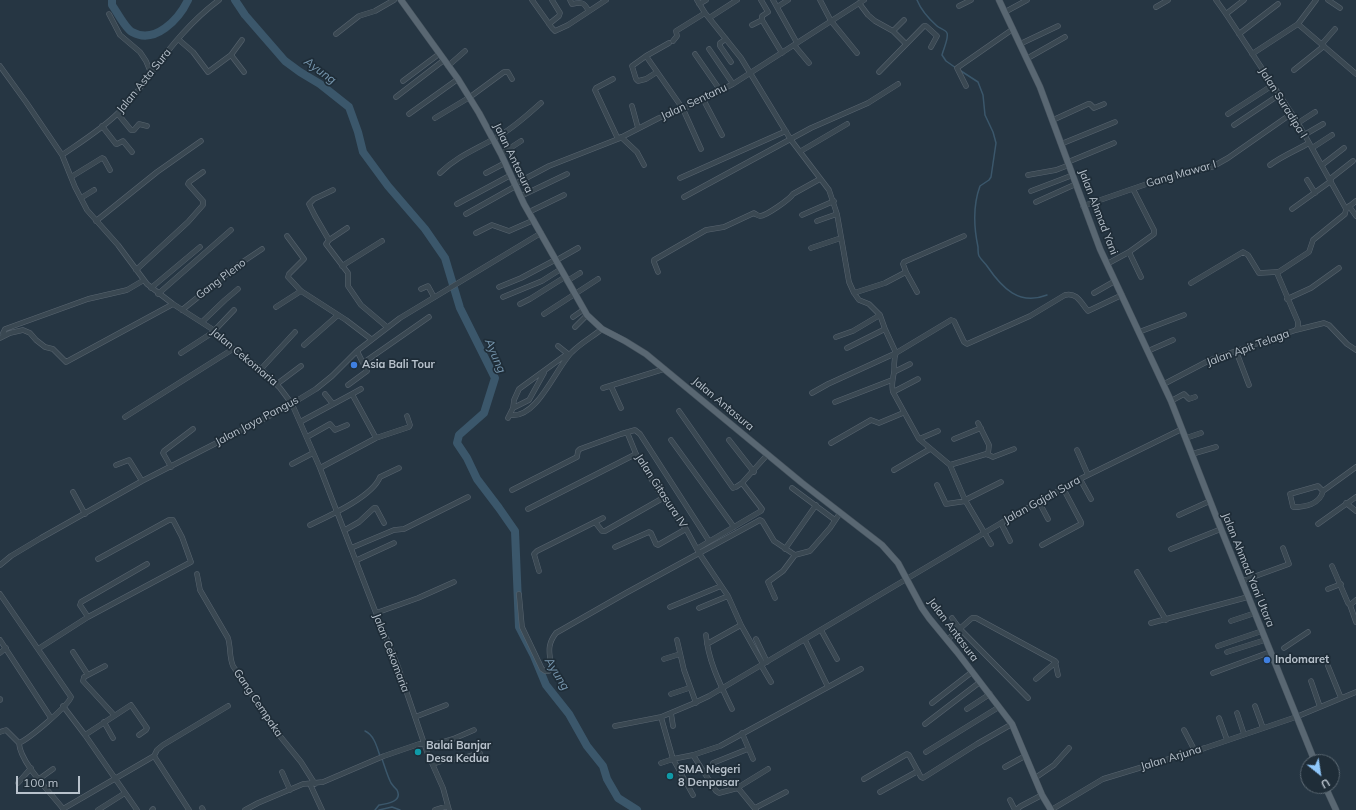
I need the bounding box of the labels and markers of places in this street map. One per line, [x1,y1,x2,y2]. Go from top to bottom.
place label: Asia Bali Tour [362,358,435,372]
marker: Asia Bali Tour [349,360,359,370]
place label: Indomaret [1275,653,1329,667]
marker: Indomaret [1262,655,1272,665]
place label: Balai Banjar Desa Kedua [426,739,491,765]
marker: Balai Banjar Desa Kedua [413,747,423,757]
place label: SMA Negeri 8 Denpasar [678,763,740,789]
marker: SMA Negeri 8 Denpasar [665,771,675,781]

